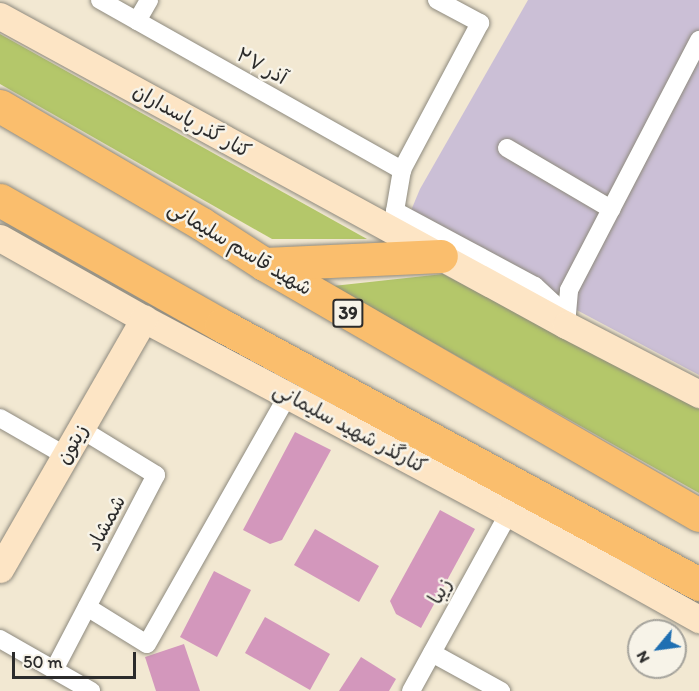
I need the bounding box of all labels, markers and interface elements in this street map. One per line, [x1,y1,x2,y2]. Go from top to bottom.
street label: آذر ۲۷ [232,42,292,90]
street label: کنار گذر پاسداران [129,79,255,163]
street label: شهید قاسم سلیمانی [164,196,316,300]
road number: 39 [332,298,364,328]
street label: کنارگذر شهید سلیمانی [269,377,431,479]
street label: زیتون [51,420,93,468]
street label: شمشاد [81,491,131,555]
street label: زیبا [423,574,457,608]
north arrow [627,619,687,679]
scale bar [15,640,140,678]
text: N [632,648,653,666]
text: 50 m [23,651,63,673]

